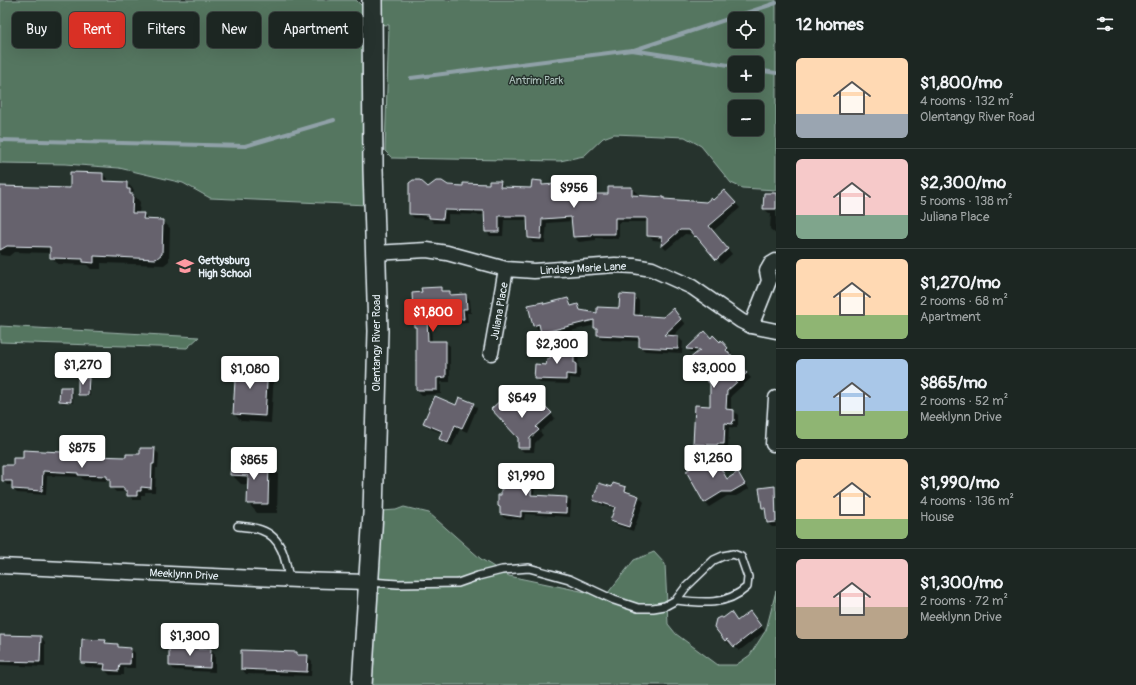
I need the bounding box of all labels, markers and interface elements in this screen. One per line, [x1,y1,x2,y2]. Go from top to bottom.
chip: Buy [12,12,61,48]
chip: Rent [69,12,125,48]
chip: Filters [133,12,199,48]
chip: New [207,12,261,48]
chip: Apartment [269,12,362,48]
map controls [728,12,764,136]
button: locate [728,12,764,48]
icon: filters [1094,13,1116,35]
text: 12 homes [796,14,864,35]
button: + [728,56,764,92]
text: $1,800/mo [920,72,1002,93]
park label: Antrim Park [509,74,564,87]
icon: home [828,74,876,122]
text: 4 rooms · 132 m² [920,93,1014,109]
button: − [728,100,764,136]
text: Olentangy River Road [920,109,1035,125]
text: $2,300/mo [920,172,1006,193]
pin: $956 [550,175,598,209]
icon: home [828,175,876,223]
text: $956 [560,180,588,196]
text: 5 rooms · 138 m² [920,193,1013,209]
text: Juliana Place [920,209,989,225]
place label: Gettysburg High School [198,254,252,280]
school or university icon: Gettysburg High School [175,256,195,276]
street label: Lindsey Marie Lane [540,260,627,277]
text: $1,270/mo [920,272,1001,293]
icon: home [828,275,876,323]
street label: Juliana Place [488,280,511,341]
text: 2 rooms · 68 m² [920,293,1008,309]
street label: Olentangy River Road [370,294,383,392]
pin: $1,800 [400,299,466,333]
text: $1,800 [413,304,453,320]
text: Apartment [920,309,981,325]
pin: $2,300 [524,331,590,365]
text: $2,300 [536,336,578,352]
pin: $1,270 [50,352,116,386]
pin: $3,000 [681,355,747,389]
pin: $1,080 [217,356,283,390]
text: $1,270 [64,357,102,373]
text: $3,000 [692,360,736,376]
text: $1,080 [230,361,270,377]
text: $865/mo [920,372,987,393]
icon: home [828,375,876,423]
pin: $649 [498,385,546,419]
text: $649 [508,390,536,406]
text: 2 rooms · 52 m² [920,393,1008,409]
text: Meeklynn Drive [920,409,1002,425]
pin: $875 [58,435,106,469]
text: $875 [68,440,96,456]
pin: $1,260 [680,445,746,479]
pin: $865 [230,447,278,481]
text: $1,260 [693,450,733,466]
text: $865 [240,452,268,468]
pin: $1,990 [493,463,559,497]
text: $1,990 [507,468,545,484]
text: $1,990/mo [920,472,1000,493]
icon: home [828,475,876,523]
text: 4 rooms · 136 m² [920,493,1014,509]
text: House [920,509,954,525]
street label: Meeklynn Drive [149,566,219,583]
text: $1,300/mo [920,572,1003,593]
icon: home [828,575,876,623]
text: 2 rooms · 72 m² [920,593,1008,609]
text: Meeklynn Drive [920,609,1002,625]
pin: $1,300 [157,623,223,657]
text: $1,300 [170,628,210,644]

